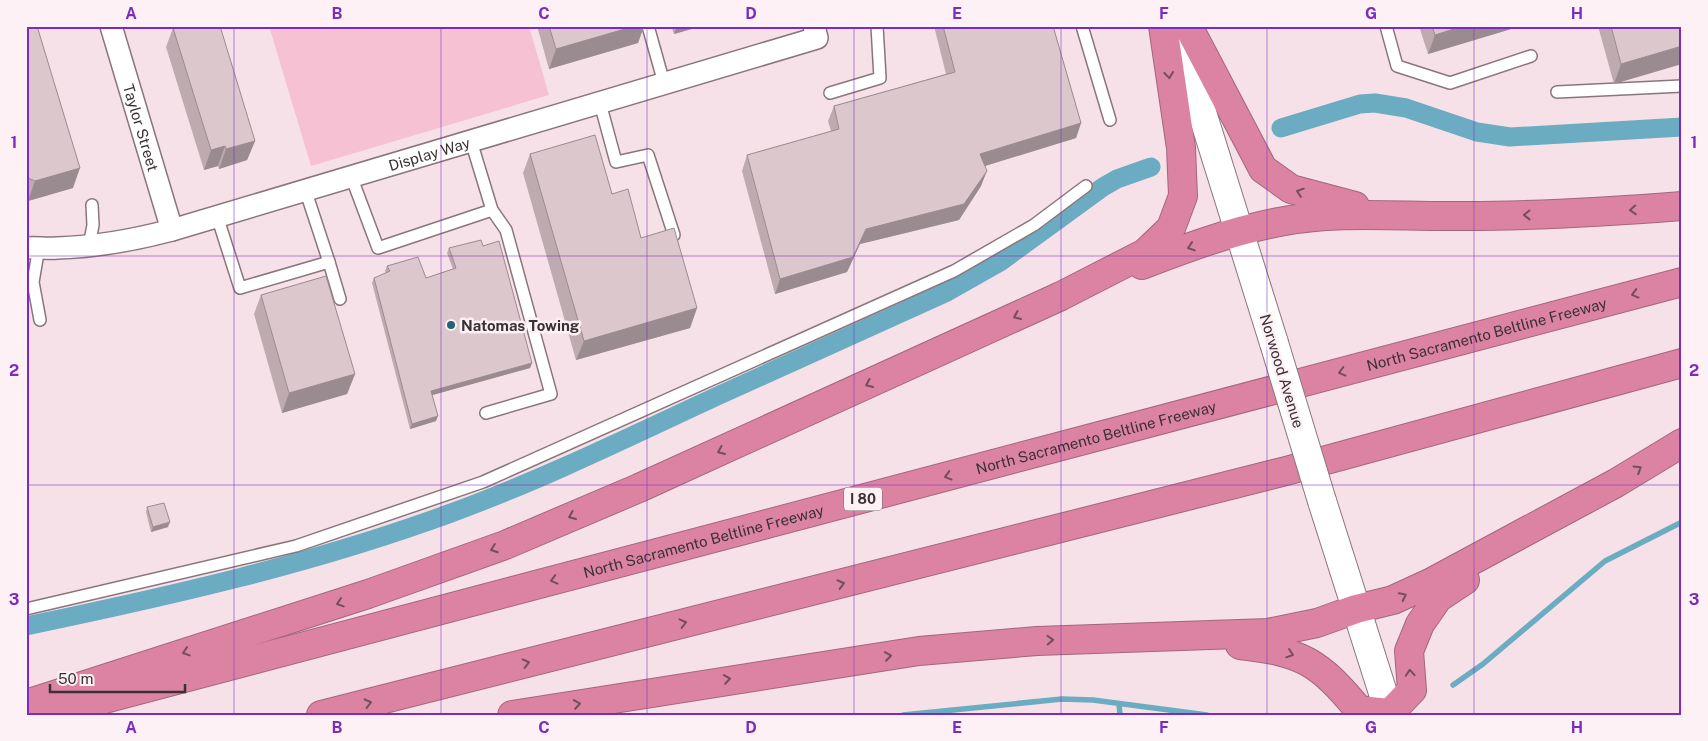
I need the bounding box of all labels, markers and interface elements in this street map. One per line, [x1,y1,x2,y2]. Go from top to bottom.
text: A [125,4,137,23]
text: B [332,4,343,23]
text: C [538,4,550,23]
text: D [745,4,757,23]
text: E [952,4,962,23]
text: F [1159,4,1169,23]
text: G [1365,4,1377,23]
text: H [1571,4,1583,23]
one-way arrow [1163,71,1174,79]
street label: Taylor Street [120,82,162,173]
text: 1 [11,133,17,152]
street label: Display Way [386,133,472,174]
text: 1 [1691,133,1697,152]
one-way arrow [1296,188,1305,198]
one-way arrow [1629,204,1637,215]
one-way arrow [1523,210,1530,220]
one-way arrow [1188,241,1196,251]
one-way arrow [1631,289,1639,299]
street label: North Sacramento Beltline Freeway [1364,294,1608,374]
one-way arrow [1013,310,1022,321]
street label: Norwood Avenue [1257,312,1307,430]
place label: Natomas Towing [461,317,580,334]
marker: Natomas Towing [445,319,457,331]
text: 2 [9,361,19,380]
text: 2 [1689,361,1699,380]
one-way arrow [1339,366,1347,376]
one-way arrow [865,377,874,388]
street label: North Sacramento Beltline Freeway [974,397,1218,477]
one-way arrow [717,445,726,455]
one-way arrow [1633,466,1642,476]
one-way arrow [944,470,953,481]
road number: I 80 [844,488,882,510]
street label: North Sacramento Beltline Freeway [581,501,825,581]
one-way arrow [568,510,577,521]
one-way arrow [490,543,498,553]
one-way arrow [551,575,559,585]
one-way arrow [836,579,844,589]
text: 3 [9,590,19,609]
text: 3 [1689,590,1699,609]
one-way arrow [1398,592,1407,602]
one-way arrow [336,597,345,607]
one-way arrow [679,618,688,629]
one-way arrow [1046,635,1054,645]
one-way arrow [182,647,190,657]
one-way arrow [1285,648,1293,658]
one-way arrow [884,651,892,661]
one-way arrow [521,658,530,669]
scale bar [50,661,185,693]
one-way arrow [1405,669,1416,677]
text: 50 m [58,670,93,687]
one-way arrow [723,675,732,685]
one-way arrow [364,698,373,709]
one-way arrow [573,699,582,709]
text: A [125,718,137,737]
text: B [332,718,343,737]
text: C [538,718,550,737]
text: D [745,718,757,737]
text: E [952,718,962,737]
text: F [1159,718,1169,737]
text: G [1365,718,1377,737]
text: H [1571,718,1583,737]

